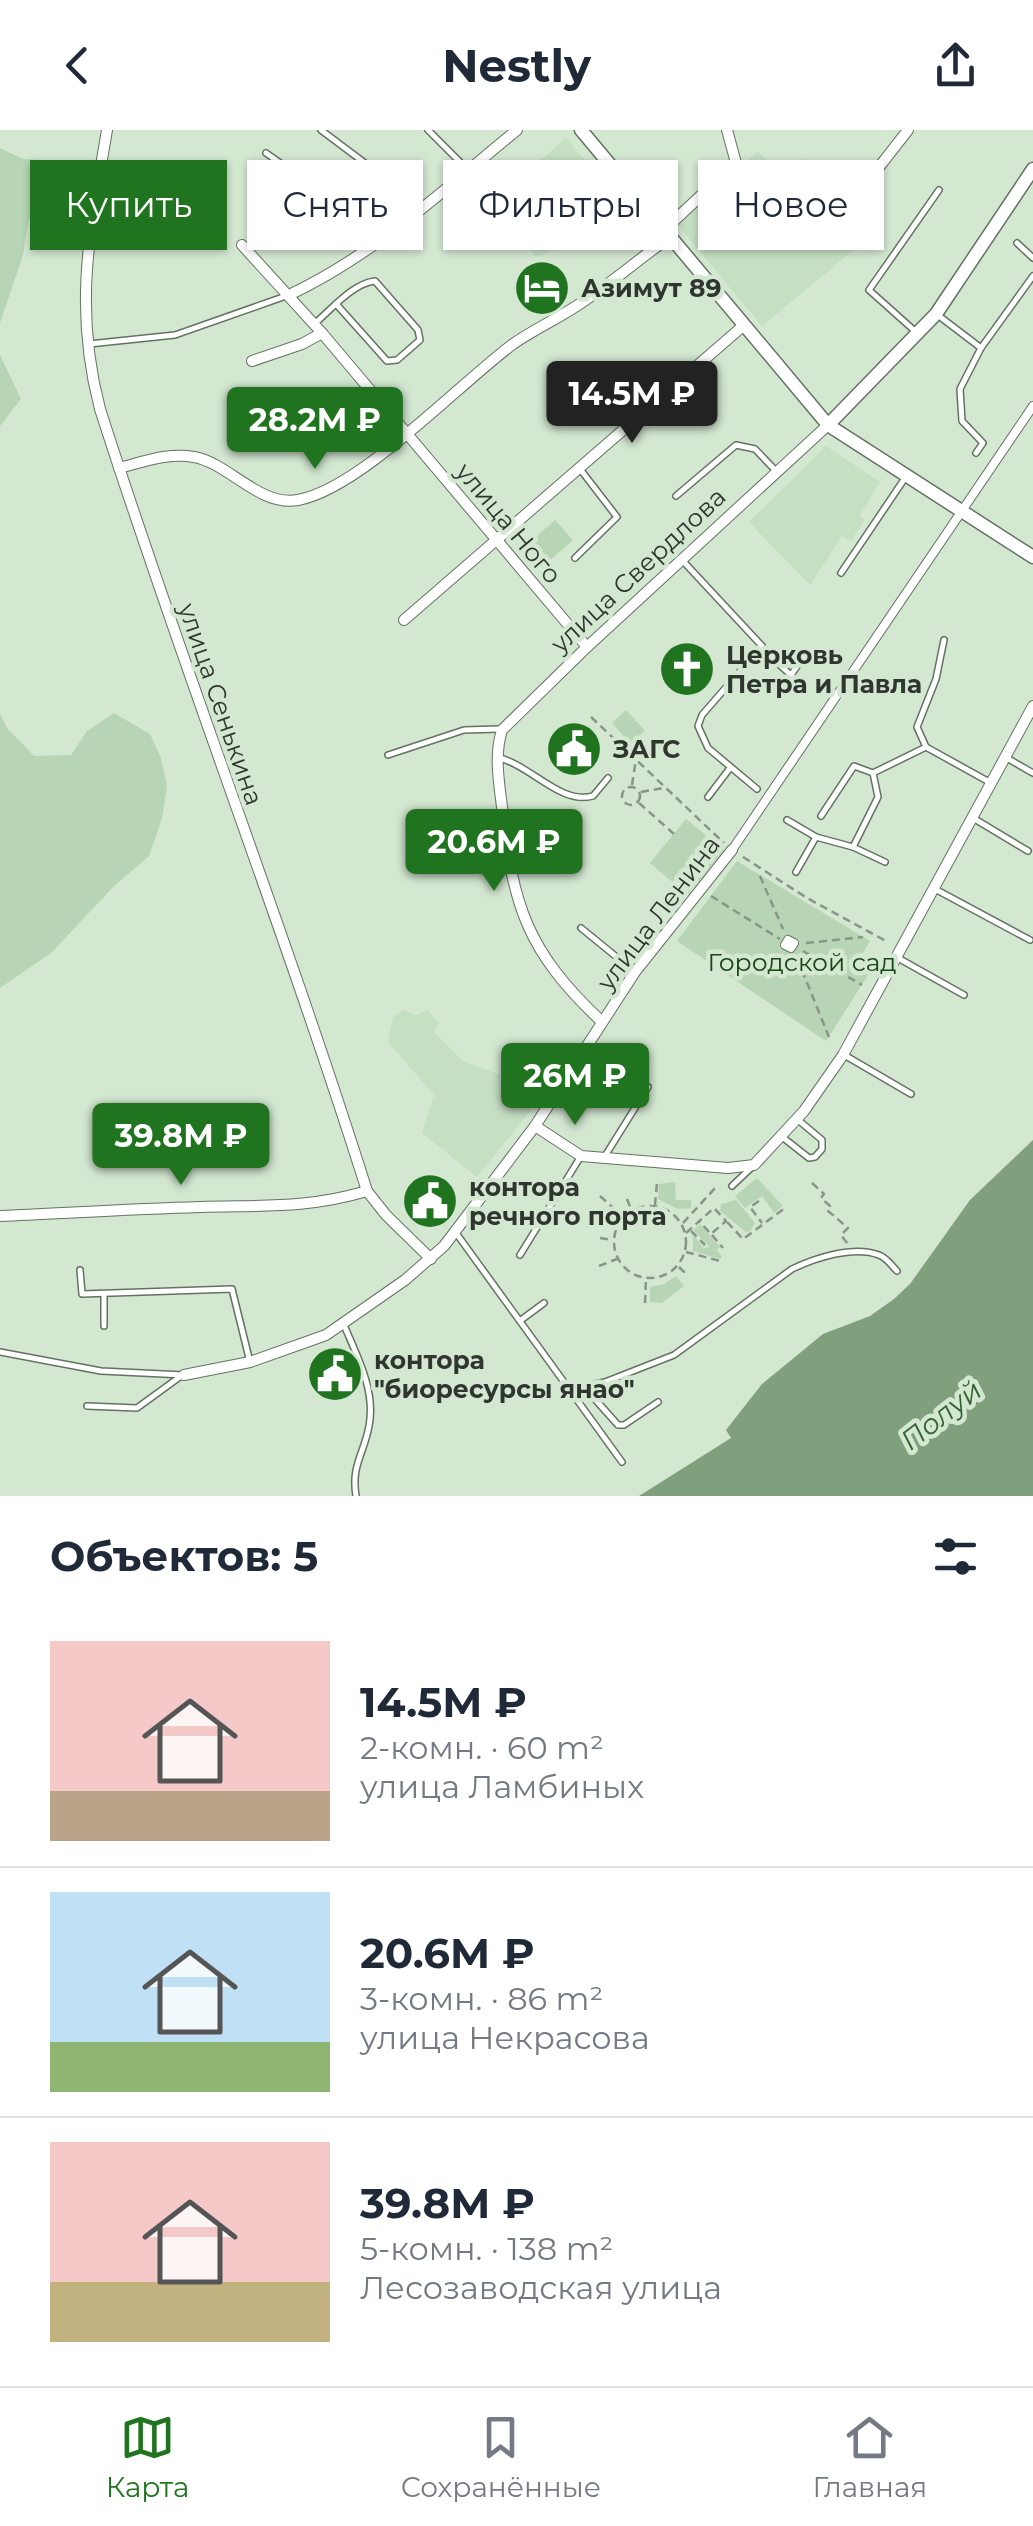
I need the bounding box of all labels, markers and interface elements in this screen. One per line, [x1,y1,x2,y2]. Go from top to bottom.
icon: back [50,38,105,93]
text: Nestly [442,38,591,93]
icon: share [928,38,983,93]
chip: Купить [30,160,227,250]
chip: Снять [247,160,423,250]
chip: Фильтры [443,160,678,250]
chip: Новое [698,160,884,250]
hotel icon: Азимут 89 [512,258,572,318]
place label: Азимут 89 [581,273,721,303]
pin: 14.5M ₽ [540,361,724,446]
text: 14.5M ₽ [568,374,696,413]
pin: 28.2M ₽ [223,387,407,472]
text: 28.2M ₽ [249,400,381,439]
street label: улица Ного [449,456,568,589]
street label: улица Свердлова [544,481,732,659]
street label: улица Сенькина [172,598,270,809]
church icon: Церковь Петра и Павла [657,639,717,699]
place label: Церковь Петра и Павла [726,640,922,699]
public building icon: ЗАГС [544,719,604,779]
place label: ЗАГС [612,734,681,764]
pin: 20.6M ₽ [402,809,586,894]
text: 20.6M ₽ [428,822,560,861]
street label: улица Ленина [590,830,726,997]
park label: Городской сад [707,947,897,977]
pin: 26M ₽ [505,1043,645,1128]
text: 26M ₽ [523,1056,627,1095]
pin: 39.8M ₽ [89,1103,273,1188]
text: 39.8M ₽ [114,1116,248,1155]
public building icon: контора речного порта [400,1171,460,1231]
place label: контора речного порта [469,1172,667,1231]
public building icon: контора "биоресурсы янао" [305,1344,365,1404]
place label: контора "биоресурсы янао" [374,1345,635,1404]
water label: Полуй [894,1373,988,1457]
icon: filters [928,1529,983,1584]
text: Объектов: 5 [50,1530,318,1582]
text: 14.5M ₽ [360,1676,527,1728]
icon: home [130,1681,250,1801]
text: 2-комн. · 60 m² [360,1728,604,1767]
text: улица Ламбиных [360,1767,644,1806]
text: 20.6M ₽ [360,1927,535,1979]
icon: home [130,1932,250,2052]
text: 3-комн. · 86 m² [360,1979,603,2018]
text: улица Некрасова [360,2018,650,2057]
text: 39.8M ₽ [360,2177,535,2229]
icon: home [130,2182,250,2302]
text: 5-комн. · 138 m² [360,2229,613,2268]
text: Лесозаводская улица [360,2268,722,2307]
tab: Карта [106,2410,189,2504]
tab: Сохранённые [401,2410,601,2504]
tab: Главная [812,2410,927,2504]

